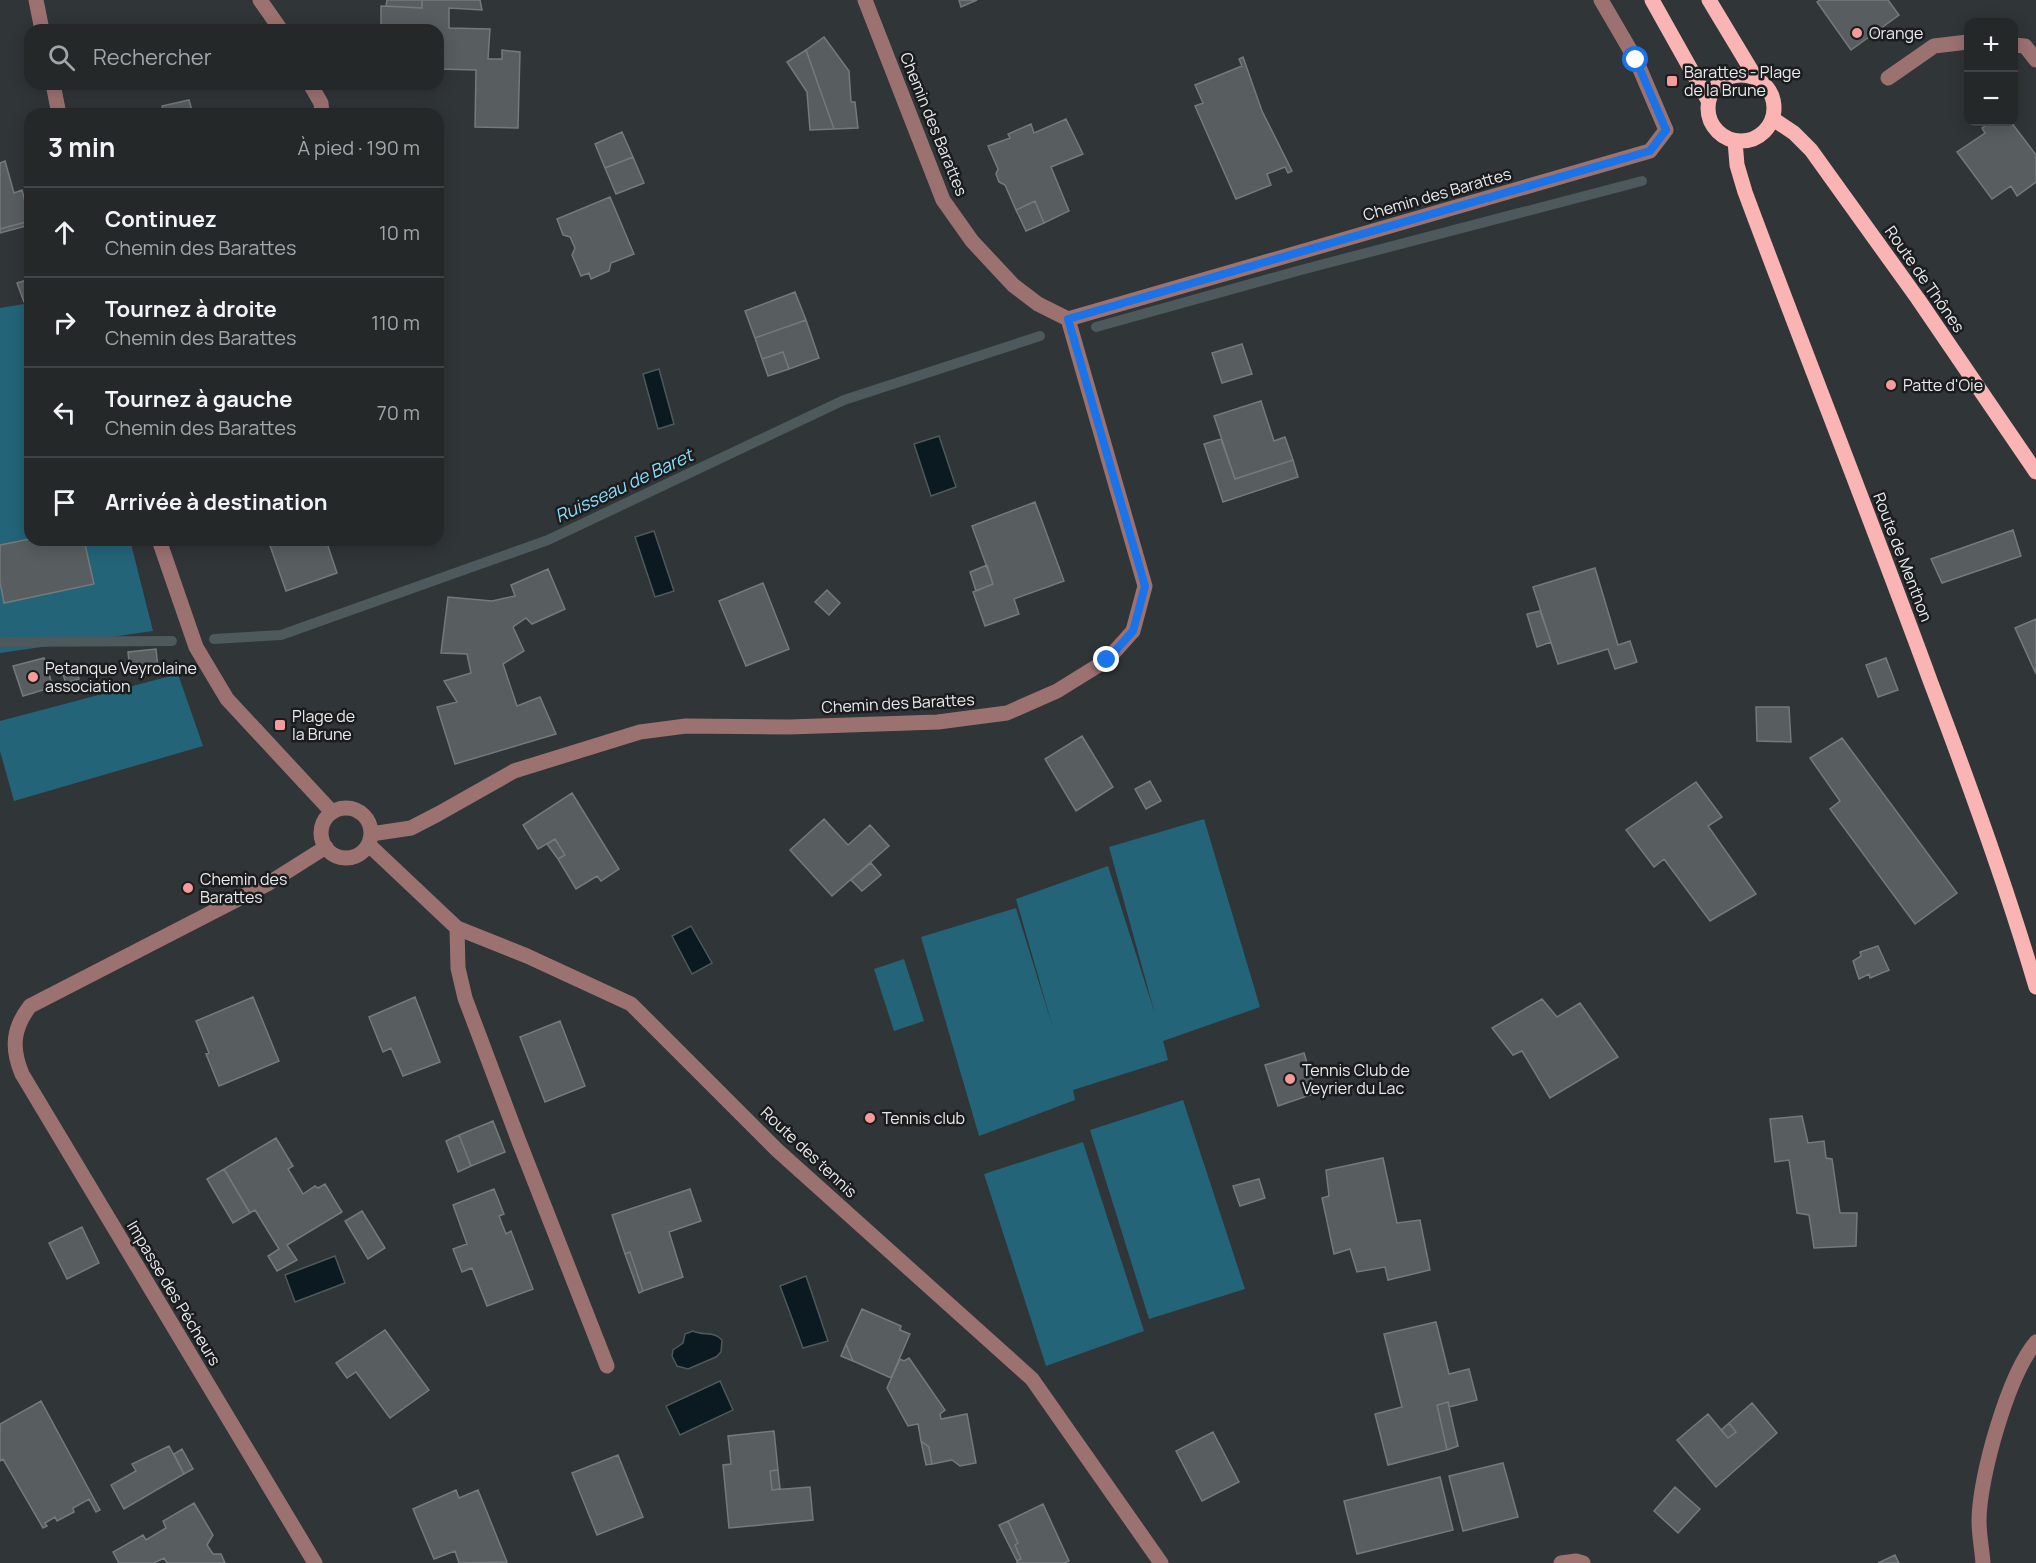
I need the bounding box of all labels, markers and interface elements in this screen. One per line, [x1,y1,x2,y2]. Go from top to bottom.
map controls [1964,18,2018,126]
button: + [1964,18,2018,72]
place label: Orange [1869,22,1923,44]
search box [24,24,444,90]
marker: Orange [1850,26,1864,40]
icon: search [45,41,78,74]
text: Rechercher [93,42,212,72]
route start [1622,46,1648,72]
street label: Chemin des Barattes [895,49,973,199]
place label: Barattes - Plage de la Brune [1684,61,1801,101]
button: − [1964,72,2018,126]
marker: Barattes - Plage de la Brune [1665,74,1679,88]
text: 3 min [48,129,115,165]
text: À pied · 190 m [297,134,420,161]
street label: Chemin des Barattes [1360,162,1514,226]
text: Continuez [105,204,217,234]
icon: ahead [48,216,81,249]
text: 10 m [379,219,420,246]
street label: Route de Thônes [1880,221,1970,337]
text: Chemin des Barattes [105,234,296,261]
text: Tournez à droite [105,294,277,324]
icon: right [48,306,81,339]
text: 110 m [371,309,420,336]
text: Chemin des Barattes [105,324,296,351]
place label: Patte d'Oie [1903,374,1983,396]
marker: Patte d'Oie [1884,378,1898,392]
text: Tournez à gauche [105,384,292,414]
icon: left [48,396,81,429]
text: 70 m [377,399,420,426]
text: Chemin des Barattes [105,414,296,441]
water label: Ruisseau de Baret [551,442,698,528]
icon: arrive [48,486,81,519]
text: Arrivée à destination [105,487,328,517]
street label: Route de Menthon [1868,489,1938,625]
route end [1093,646,1119,672]
place label: Petanque Veyrolaine association [45,657,197,697]
marker: Petanque Veyrolaine association [26,670,40,684]
street label: Chemin des Barattes [821,688,975,718]
place label: Plage de la Brune [292,705,355,745]
marker: Plage de la Brune [273,718,287,732]
place label: Chemin des Barattes [200,868,287,908]
marker: Chemin des Barattes [181,881,195,895]
place label: Tennis Club de Veyrier du Lac [1302,1059,1410,1099]
marker: Tennis Club de Veyrier du Lac [1283,1072,1297,1086]
street label: Route des tennis [756,1102,862,1202]
place label: Tennis club [882,1107,965,1129]
marker: Tennis club [863,1111,877,1125]
street label: Impasse des Pécheurs [122,1216,226,1370]

